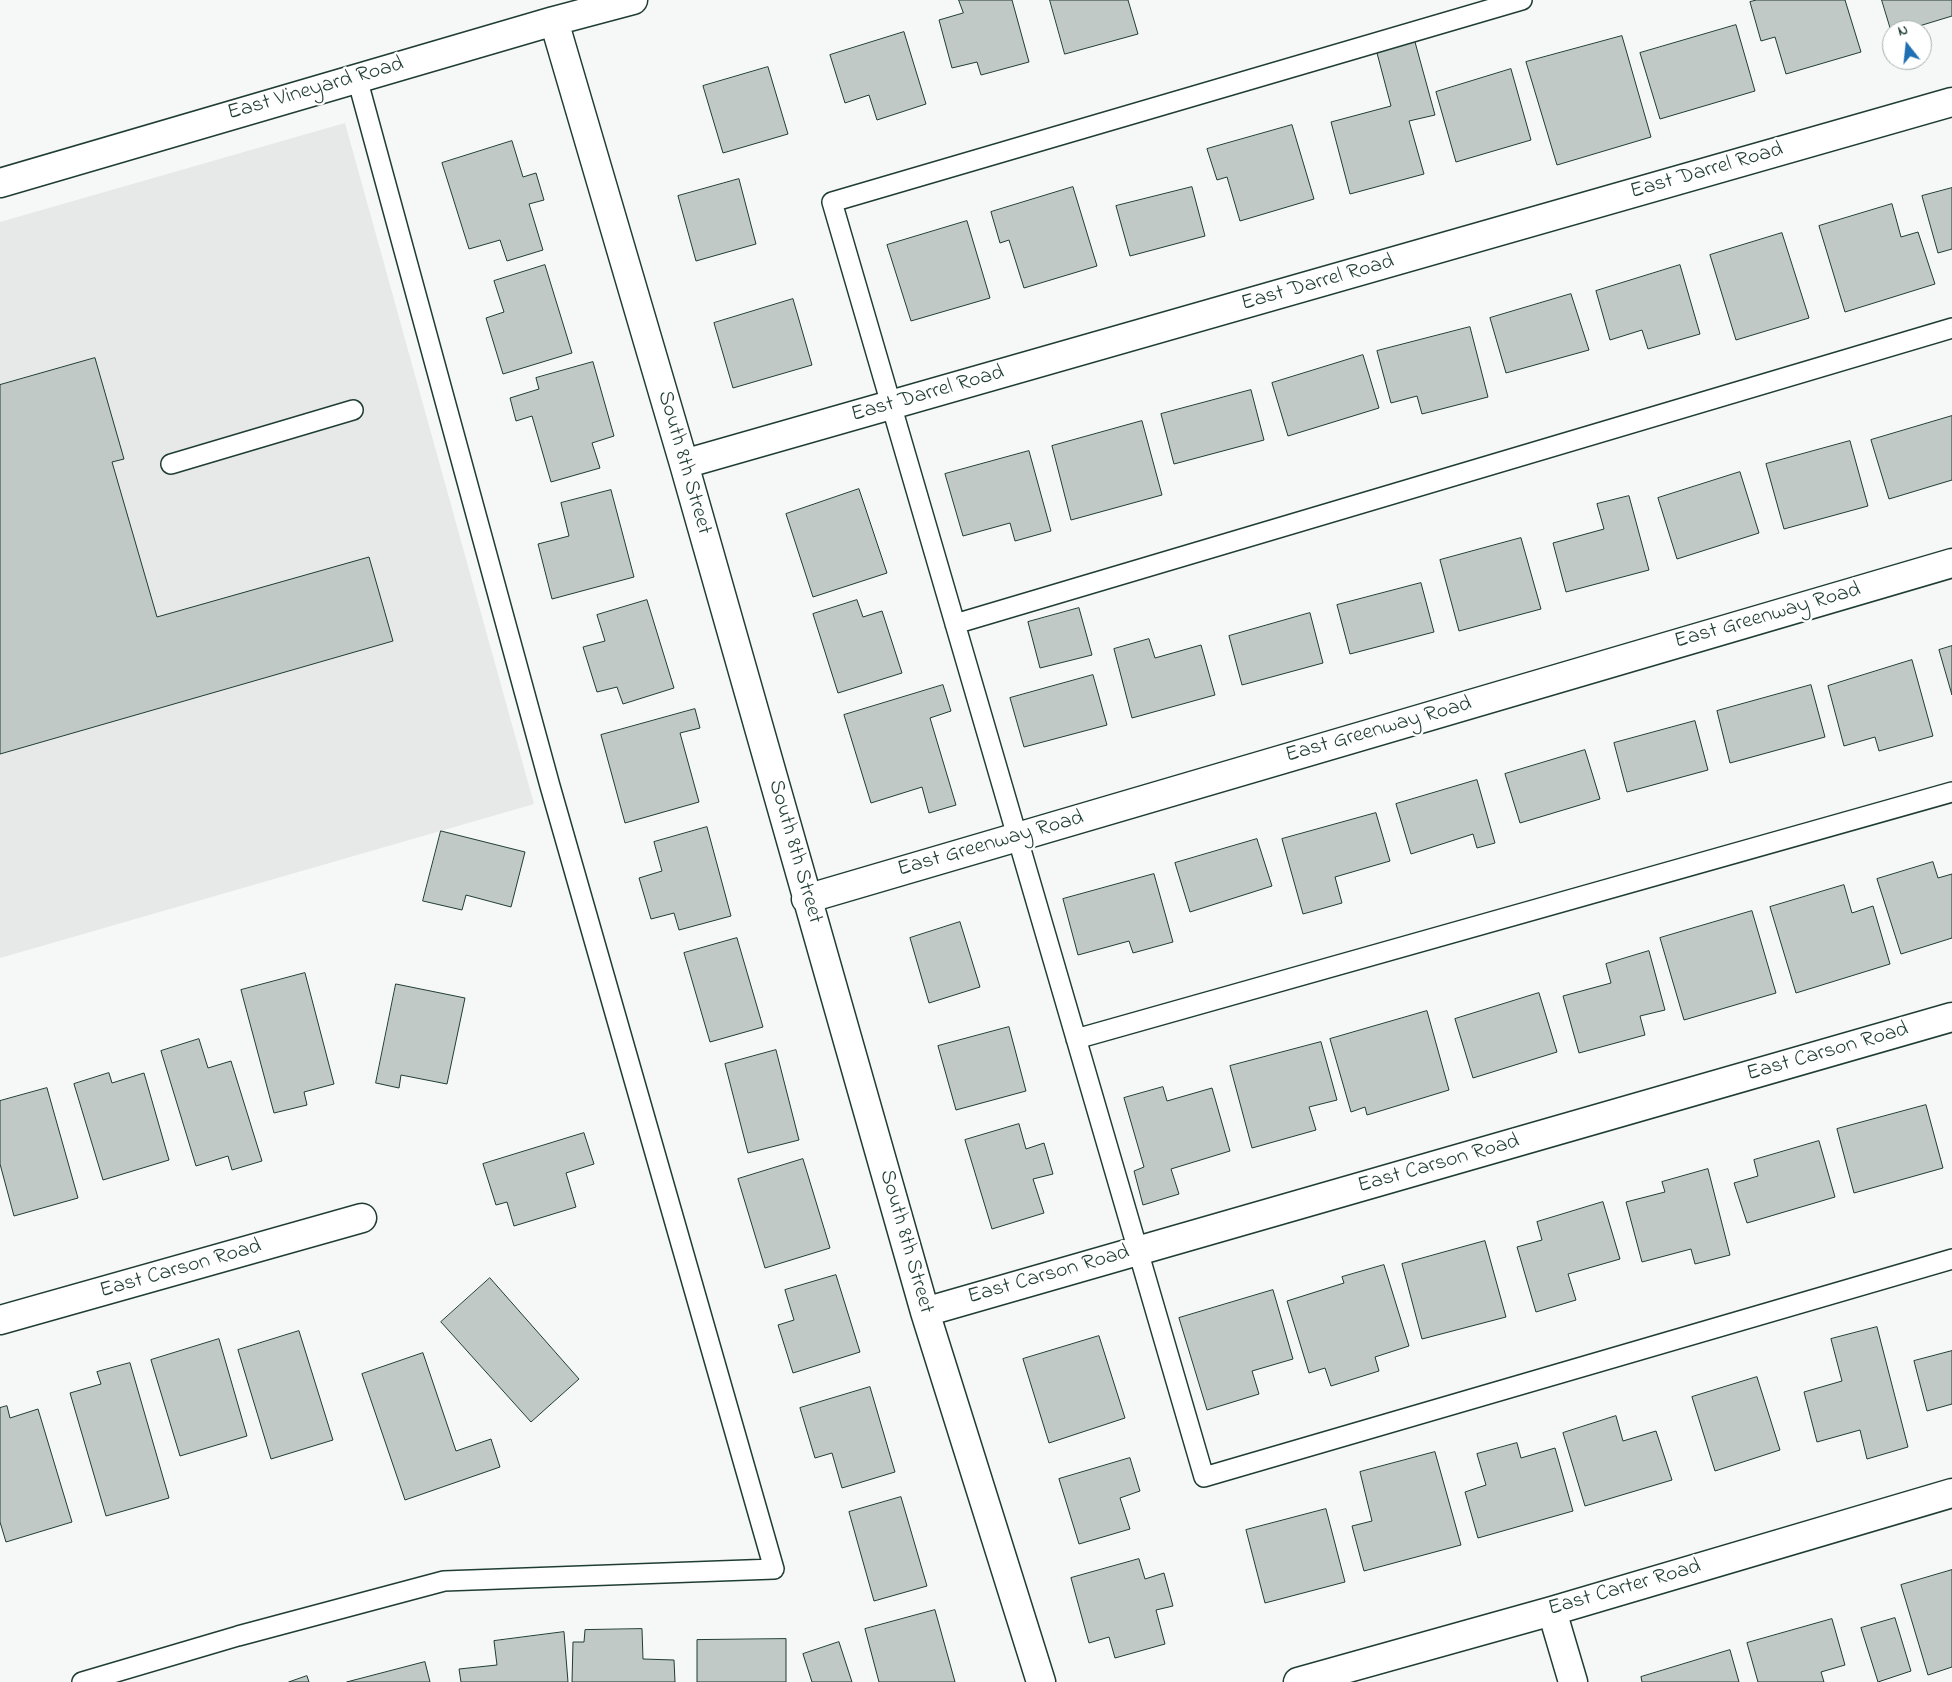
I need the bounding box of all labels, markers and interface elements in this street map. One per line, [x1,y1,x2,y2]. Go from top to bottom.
north arrow [1882,20,1932,70]
text: N [1896,20,1910,42]
street label: East Vineyard Road [225,52,407,128]
street label: East Darrel Road [1627,138,1787,206]
street label: East Darrel Road [1238,250,1398,318]
street label: East Darrel Road [848,361,1008,429]
street label: South 8th Street [650,388,716,538]
street label: East Greenway Road [1672,578,1864,656]
street label: East Greenway Road [1283,692,1475,770]
street label: South 8th Street [761,777,827,927]
street label: East Greenway Road [895,806,1087,884]
street label: East Carson Road [1744,1017,1912,1089]
street label: East Carson Road [1355,1129,1523,1201]
street label: South 8th Street [872,1167,938,1317]
street label: East Carson Road [97,1234,265,1306]
street label: East Carson Road [965,1240,1133,1312]
street label: East Carter Road [1546,1555,1704,1623]

